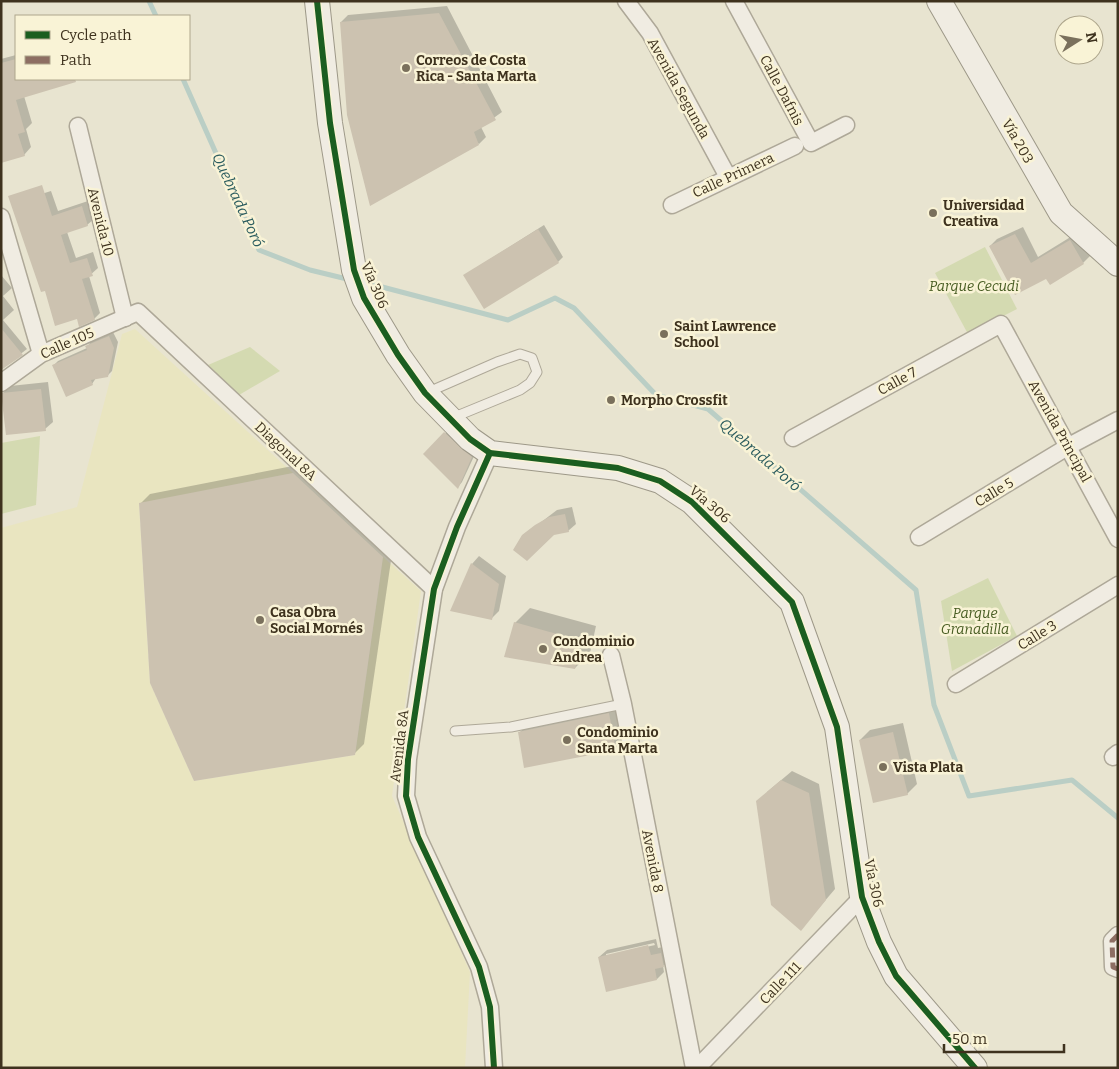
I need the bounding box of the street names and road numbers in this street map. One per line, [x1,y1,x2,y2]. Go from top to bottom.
street label: Avenida Segunda [644,35,713,142]
street label: Calle Dafnis [756,52,807,128]
street label: Vía 203 [998,116,1037,166]
street label: Calle Primera [690,149,777,202]
street label: Avenida 10 [84,186,117,258]
street label: Vía 306 [357,259,392,311]
street label: Calle 105 [38,324,97,363]
street label: Calle 7 [875,364,920,399]
street label: Avenida Principal [1024,377,1095,485]
street label: Diagonal 8A [251,418,320,484]
street label: Calle 5 [972,474,1017,511]
street label: Vía 306 [686,482,734,527]
street label: Calle 3 [1015,617,1060,654]
street label: Avenida 8A [387,709,412,784]
street label: Avenida 8 [638,828,667,894]
street label: Vía 306 [860,857,887,909]
street label: Calle 111 [756,959,805,1008]

